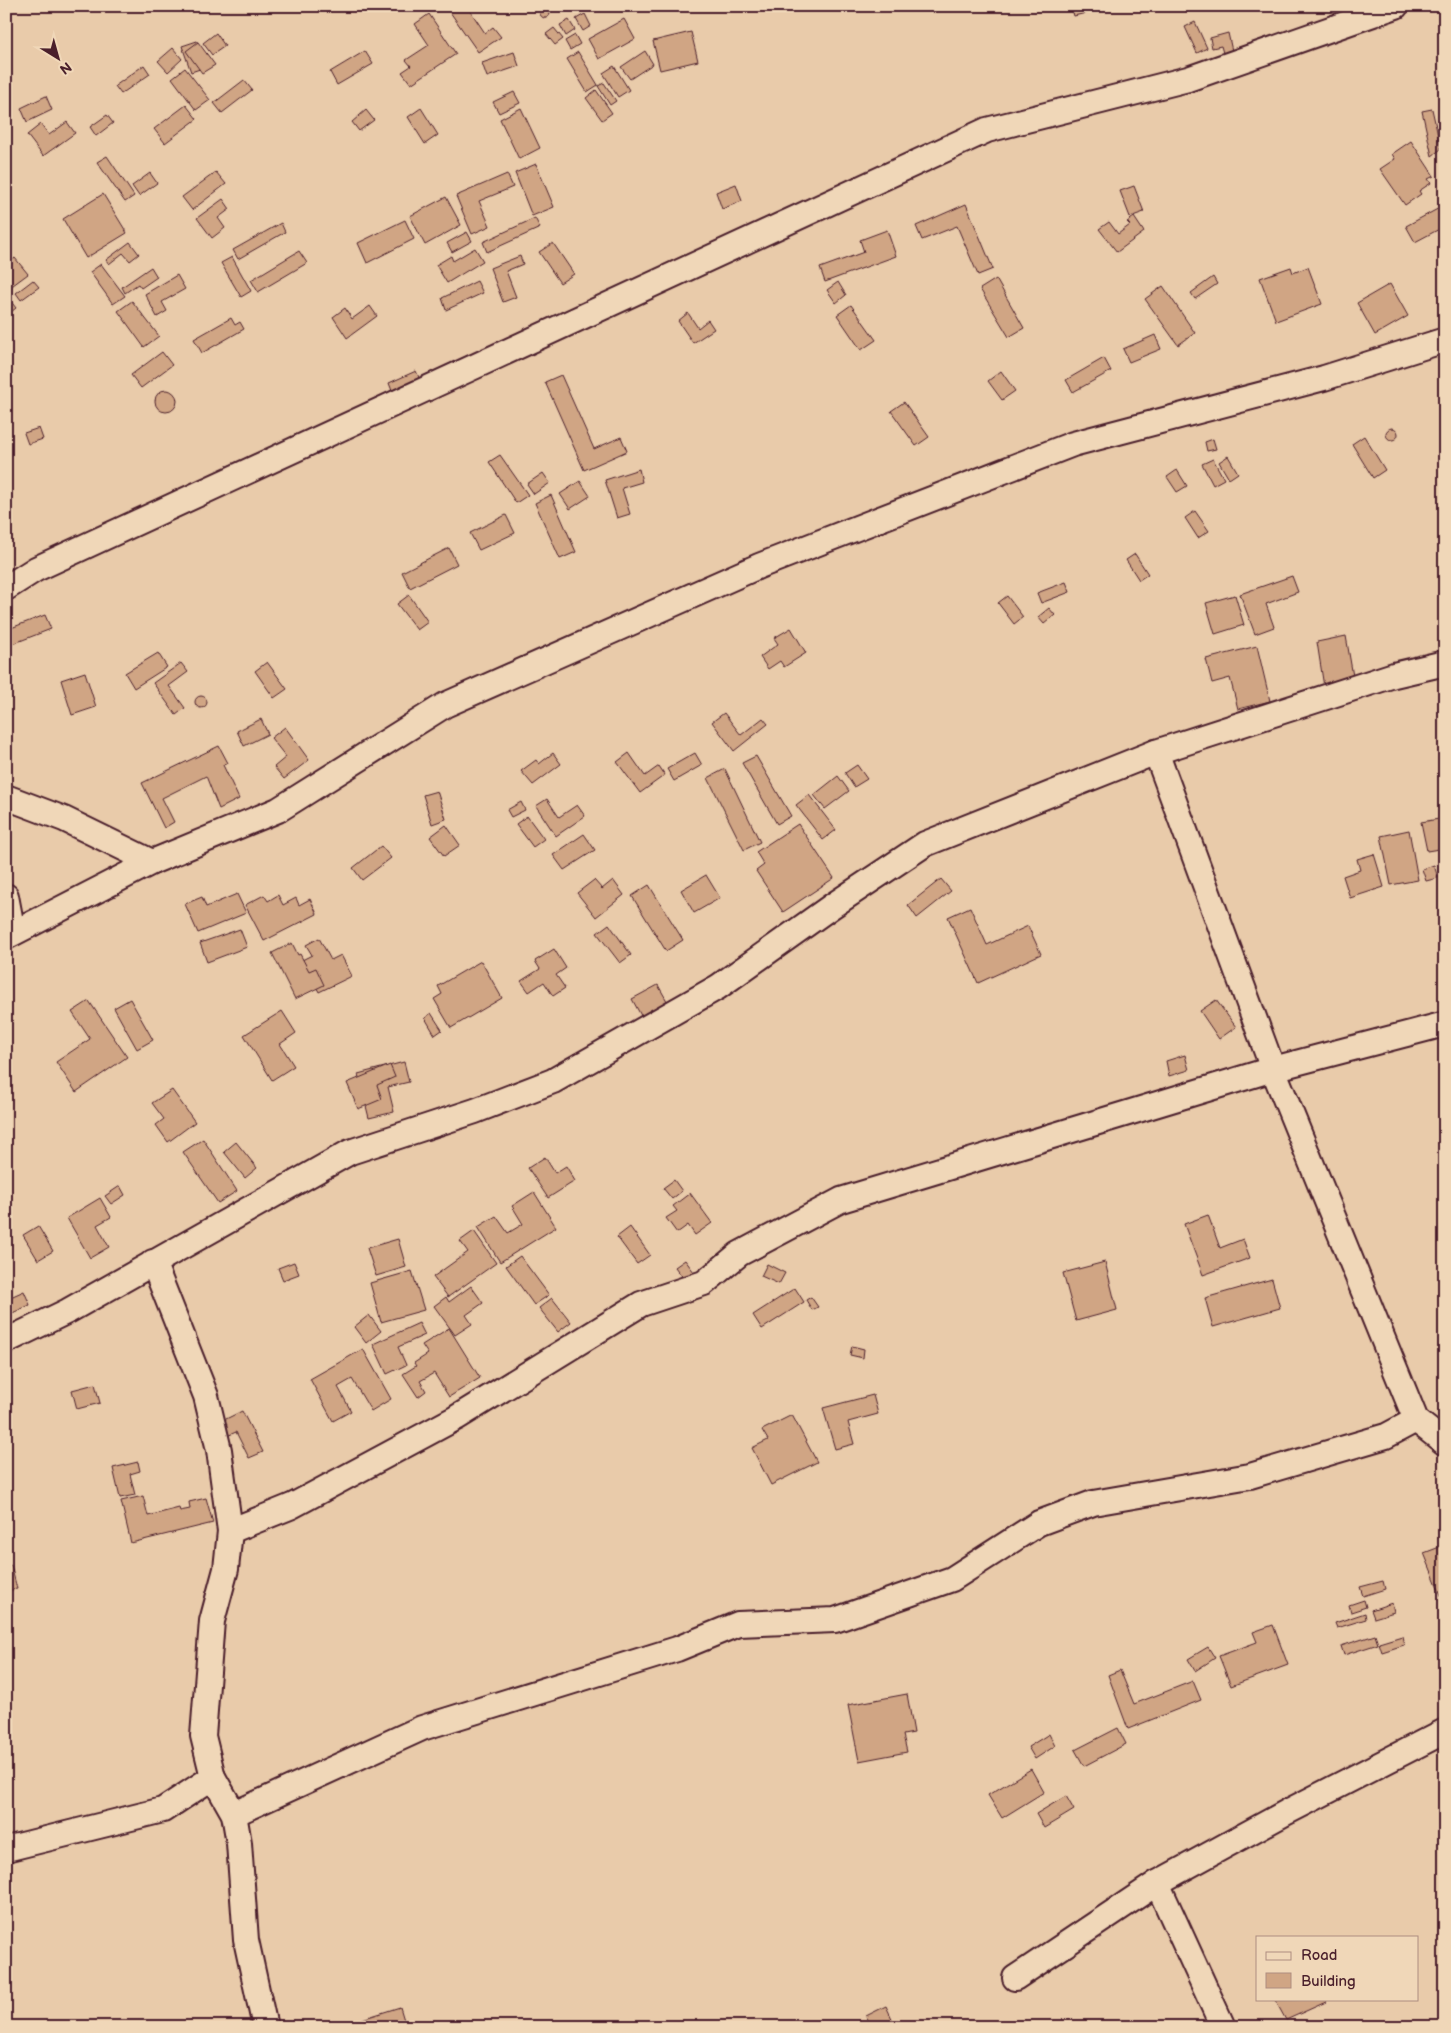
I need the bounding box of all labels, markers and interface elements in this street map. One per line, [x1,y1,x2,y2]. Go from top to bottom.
north arrow [32,32,82,82]
text: N [56,58,75,78]
legend [1256,1936,1418,2000]
text: Road [1301,1946,1337,1965]
text: Building [1301,1972,1356,1991]

